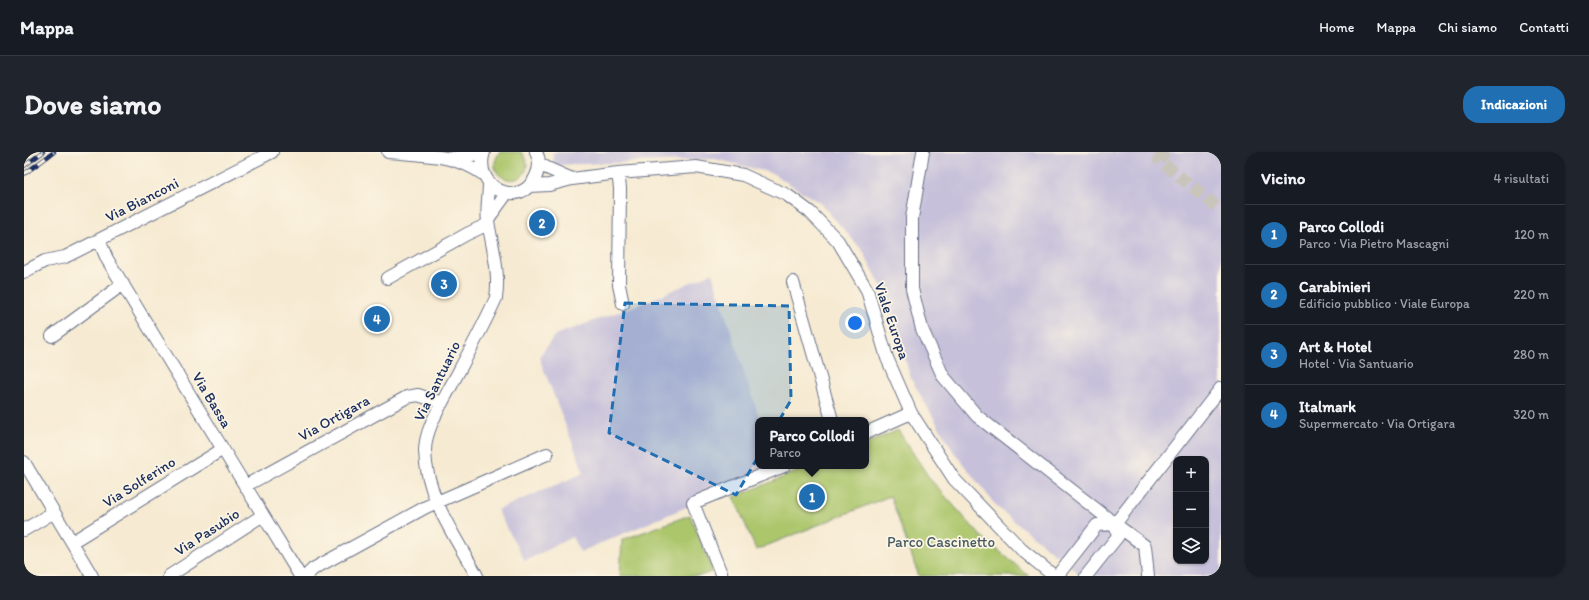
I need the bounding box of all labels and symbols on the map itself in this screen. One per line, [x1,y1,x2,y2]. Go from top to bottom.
street label: Via Bianconi [102,174,182,226]
pin: 2 [529,208,555,238]
pin: 3 [431,269,457,299]
street label: Viale Europa [870,280,914,362]
pin: 4 [364,304,390,334]
your location [845,313,865,333]
street label: Via Santuario [410,338,464,424]
street label: Via Bassa [188,369,236,431]
street label: Via Ortigara [295,391,373,445]
street label: Via Solferino [99,453,179,511]
pin: 1 [799,482,825,512]
street label: Via Pasubio [171,504,243,560]
park label: Parco Cascinetto [887,533,995,551]

